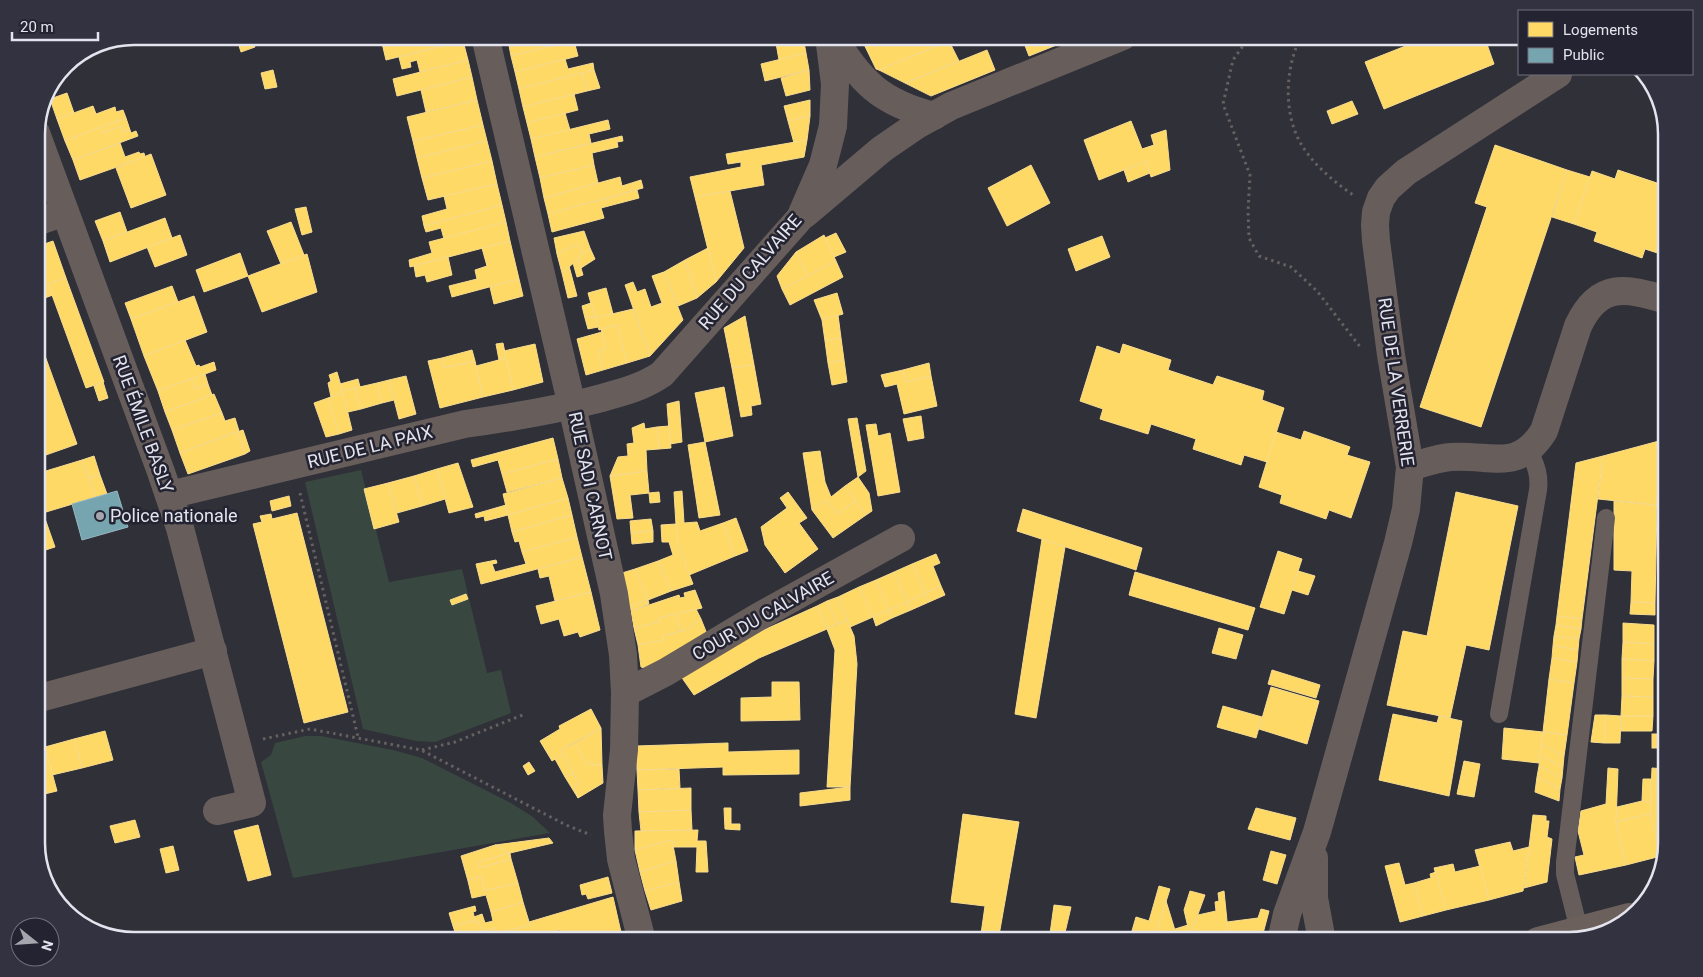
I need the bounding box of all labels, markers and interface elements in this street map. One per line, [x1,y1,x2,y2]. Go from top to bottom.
scale bar [12,10,99,42]
legend [1518,10,1693,75]
text: 20 m [20,18,54,36]
text: Logements [1563,21,1638,39]
text: Public [1563,46,1604,64]
street label: RUE DU CALVAIRE [694,210,805,334]
street label: RUE DE LA VERRERIE [1374,296,1419,468]
street label: RUE ÉMILE BASLY [109,352,178,496]
street label: RUE SADI CARNOT [564,410,617,562]
street label: RUE DE LA PAIX [305,421,435,472]
place label: Police nationale [110,505,238,526]
marker: Police nationale [94,510,106,522]
street label: COUR DU CALVAIRE [688,567,837,665]
north arrow [10,917,60,967]
text: N [38,939,57,953]

